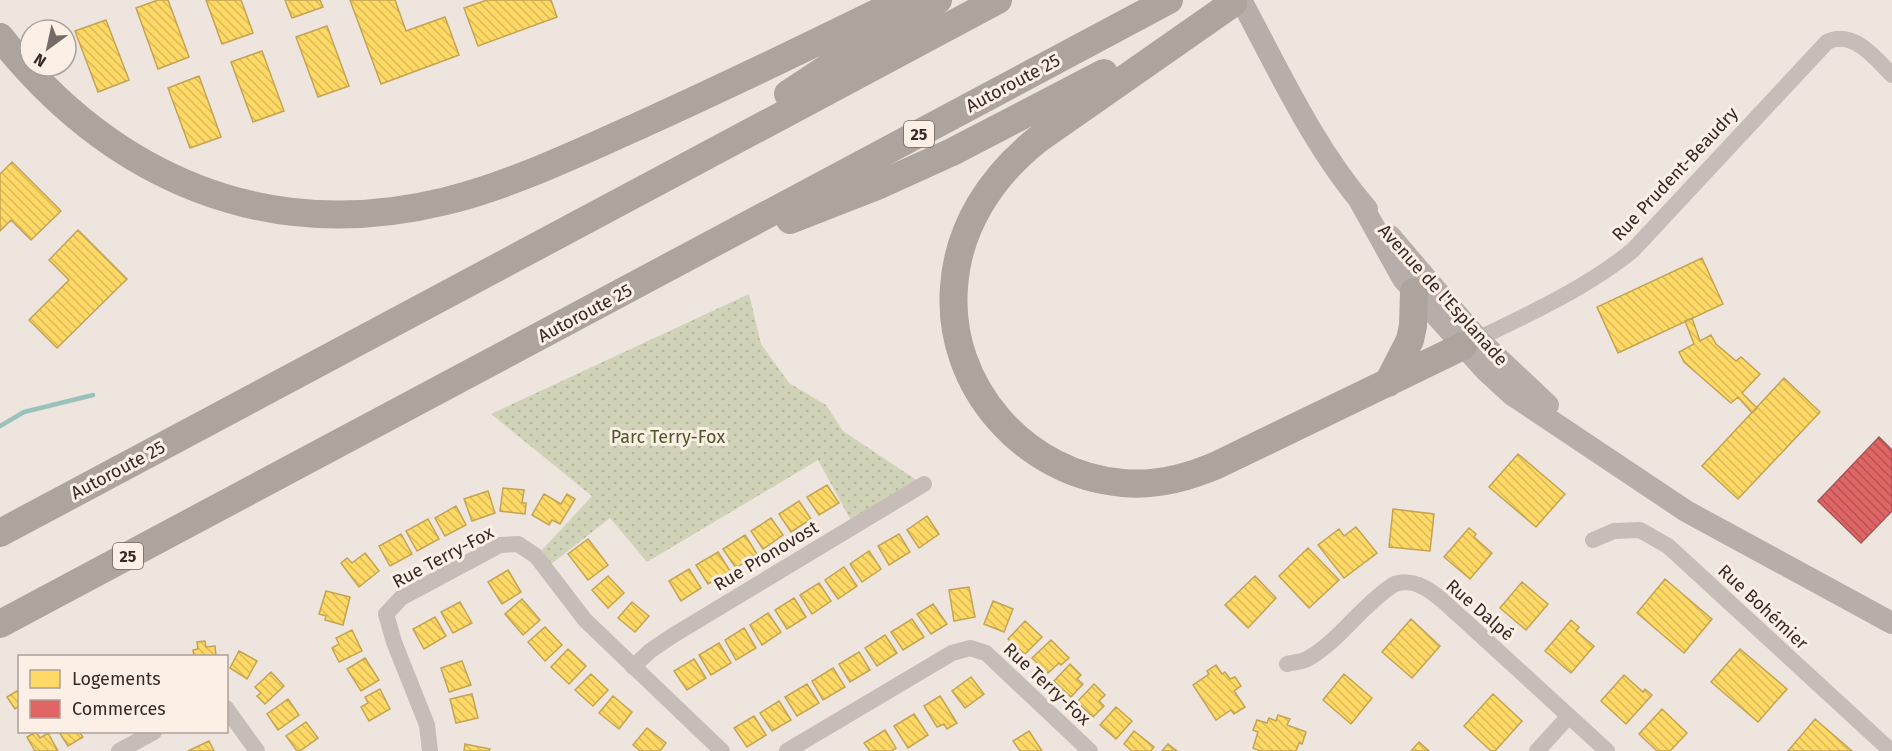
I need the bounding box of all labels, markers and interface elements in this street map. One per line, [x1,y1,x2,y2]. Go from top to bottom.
north arrow [18,18,78,78]
text: N [30,49,50,71]
street label: Autoroute 25 [962,49,1064,117]
street label: Rue Prudent-Beaudry [1607,102,1743,246]
road number: 25 [904,121,934,147]
street label: Avenue de l'Esplanade [1373,220,1513,370]
street label: Autoroute 25 [534,279,636,347]
park label: Parc Terry-Fox [611,426,725,448]
street label: Autoroute 25 [67,436,169,504]
street label: Rue Pronovost [710,516,823,596]
street label: Rue Terry-Fox [389,521,497,593]
road number: 25 [113,543,143,569]
street label: Rue Bohémier [1713,560,1813,654]
street label: Rue Dalpé [1442,575,1518,645]
street label: Rue Terry-Fox [999,638,1095,730]
legend [18,655,228,733]
text: Logements [72,668,161,690]
text: Commerces [72,698,166,720]

